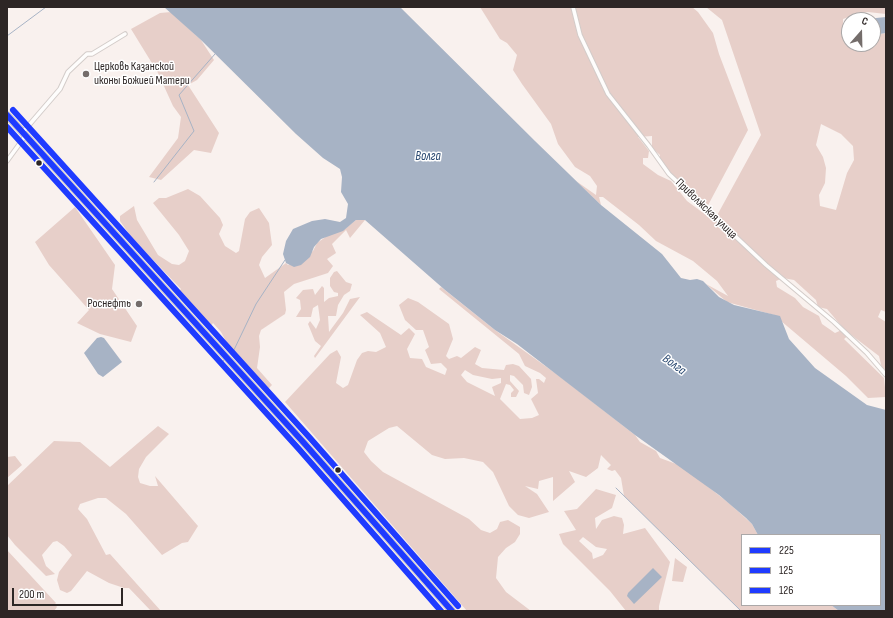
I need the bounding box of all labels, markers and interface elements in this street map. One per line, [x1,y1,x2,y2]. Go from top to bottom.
north arrow [841,12,881,52]
text: С [860,14,870,28]
place label: Церковь Казанской иконы Божией Матери [94,60,190,88]
marker: Церковь Казанской иконы Божией Матери [81,69,91,79]
water label: Волга [415,149,441,165]
unlabelled marker [34,158,44,168]
street label: Приволжская улица [672,176,740,242]
place label: Роснефть [87,297,131,311]
marker: Роснефть [134,299,144,309]
water label: Волга [659,351,689,379]
unlabelled marker [333,465,343,475]
legend [741,534,881,606]
text: 225 [779,543,794,558]
text: 125 [779,563,793,578]
scale bar [14,580,125,606]
text: 126 [779,583,794,598]
text: 200 m [19,587,44,602]

